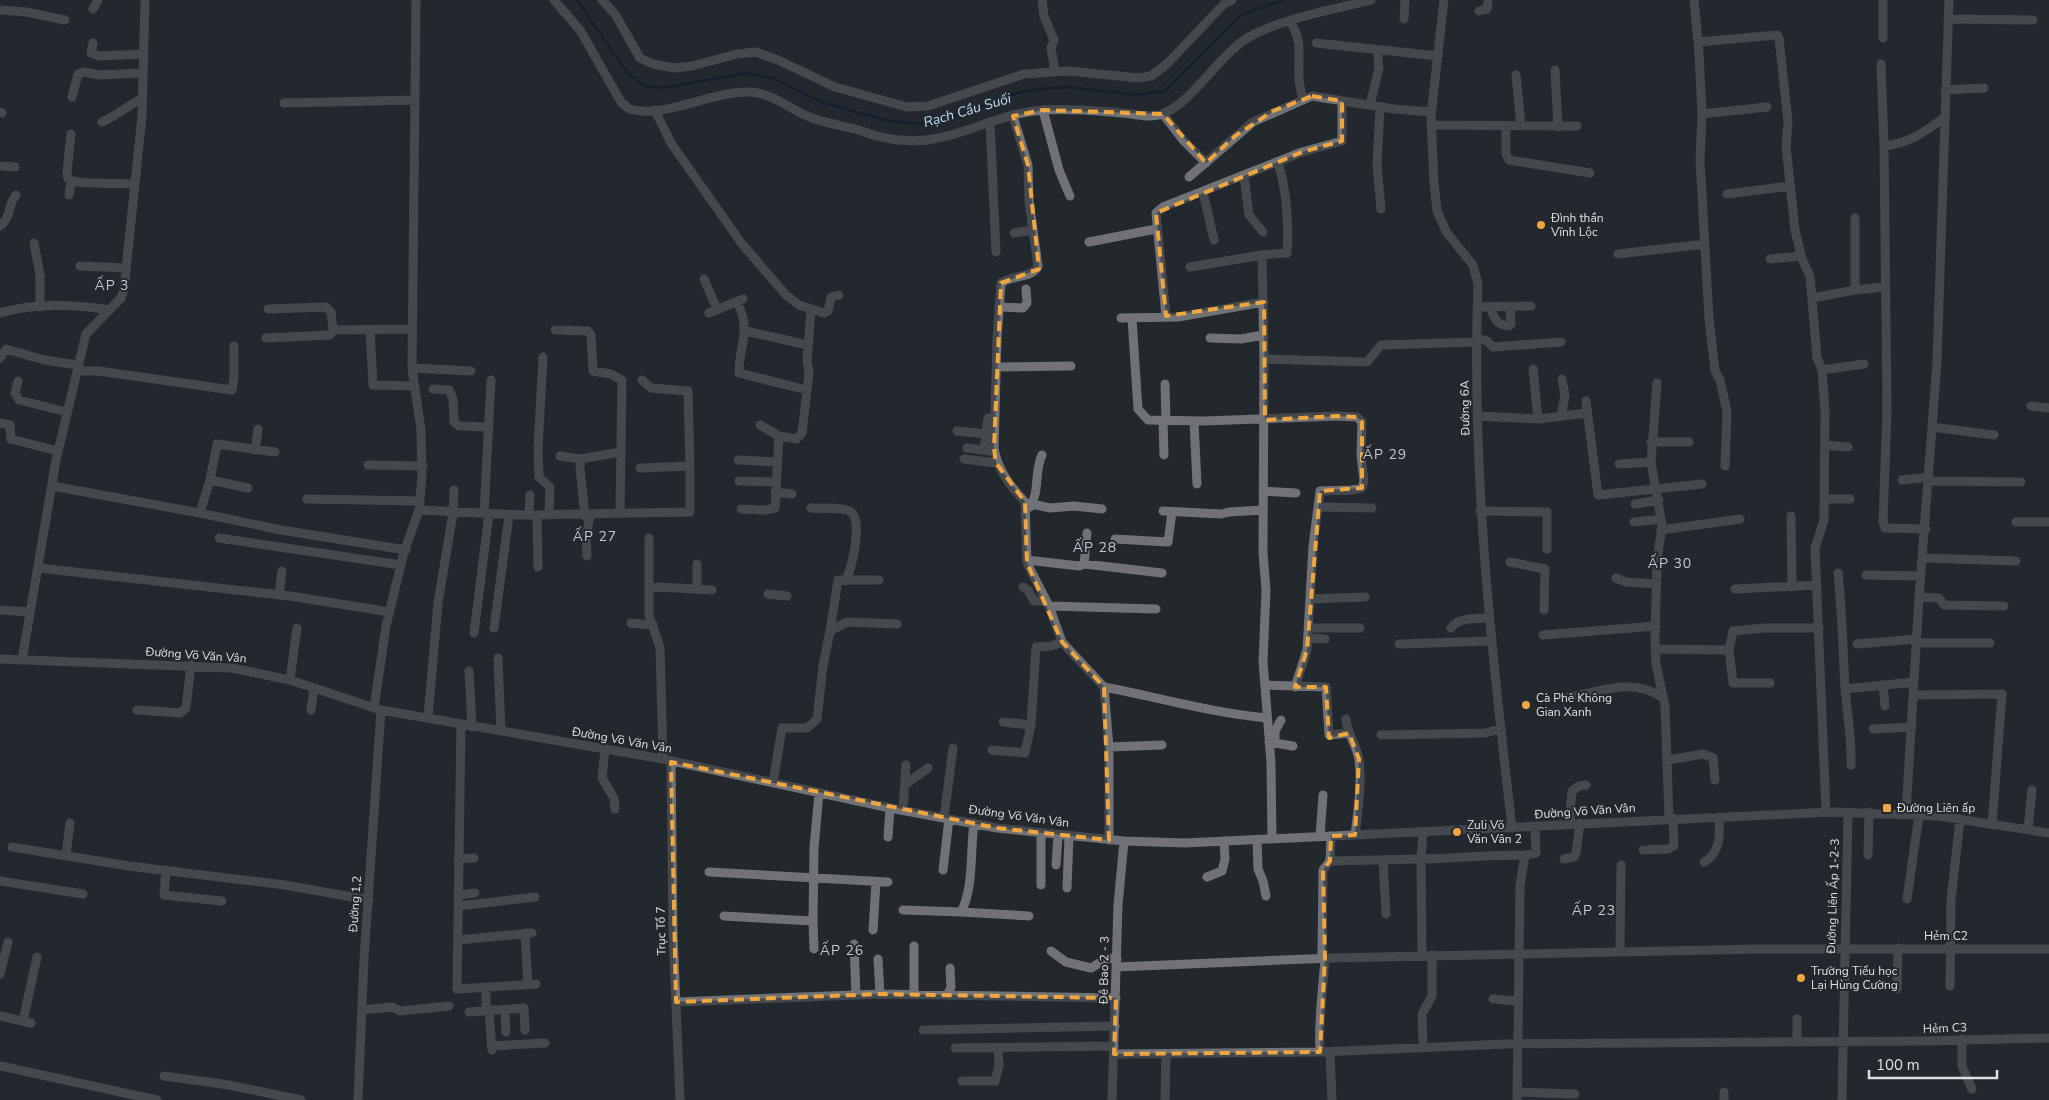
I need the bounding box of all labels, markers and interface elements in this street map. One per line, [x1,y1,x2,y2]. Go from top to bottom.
water label: Rạch Cầu Suối [921,89,1014,132]
place label: Đình thần Vĩnh Lộc [1550,210,1604,240]
marker: Đình thần Vĩnh Lộc [1535,219,1547,231]
district label: ẤP 3 [94,275,130,295]
street label: Đường 6A [1457,380,1473,437]
district label: ẤP 29 [1363,444,1407,464]
district label: ẤP 27 [573,526,617,546]
district label: ẤP 28 [1073,537,1117,557]
district label: ẤP 30 [1648,553,1692,573]
street label: Đường Võ Văn Vân [144,643,247,667]
place label: Cà Phê Không Gian Xanh [1536,690,1612,720]
marker: Cà Phê Không Gian Xanh [1520,699,1532,711]
street label: Đường Võ Văn Vân [570,723,673,757]
street label: Đường Võ Văn Vân [1533,799,1636,823]
place label: Đường Liên ấp [1896,800,1975,816]
street label: Đường Võ Văn Vân [967,801,1070,831]
marker: Đường Liên ấp [1881,802,1893,814]
place label: Zuli Võ Văn Vân 2 [1466,817,1522,847]
marker: Zuli Võ Văn Vân 2 [1451,826,1463,838]
street label: Đường Liên Ấp 1-2-3 [1822,838,1843,955]
street label: Đường 1,2 [345,875,365,934]
district label: ẤP 23 [1572,900,1616,920]
street label: Trục Tổ 7 [653,906,669,956]
street label: Hẻm C2 [1924,928,1968,944]
street label: Đê Bao 2 - 3 [1095,936,1113,1005]
district label: ẤP 26 [820,940,864,960]
place label: Trường Tiểu học Lại Hùng Cường [1811,963,1898,993]
marker: Trường Tiểu học Lại Hùng Cường [1795,972,1807,984]
street label: Hẻm C3 [1923,1019,1967,1037]
scale bar [1869,1048,1996,1080]
text: 100 m [1876,1055,1920,1075]

